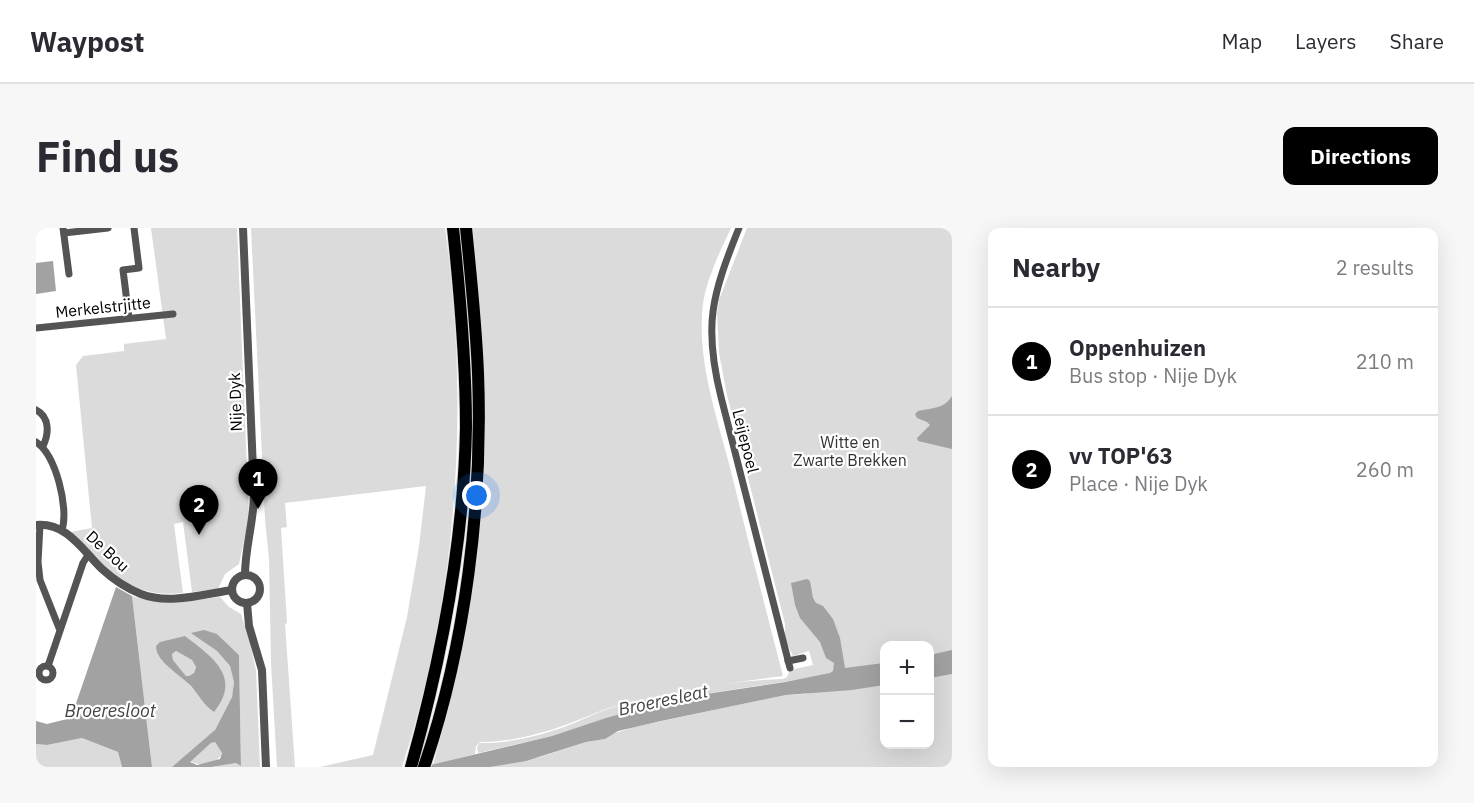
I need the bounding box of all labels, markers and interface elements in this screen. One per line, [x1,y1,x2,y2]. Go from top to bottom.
text: Waypost [30,23,144,60]
text: Map [1222,27,1262,55]
text: Layers [1295,27,1357,55]
text: Share [1390,27,1444,55]
button: Directions [1283,127,1438,185]
text: Find us [36,129,179,184]
text: Nearby [1012,250,1100,284]
text: 2 results [1336,254,1414,281]
street label: Merkelstrjitte [54,292,152,322]
text: Oppenhuizen [1069,333,1206,362]
text: 1 [1026,348,1038,375]
text: 210 m [1356,348,1414,375]
text: Bus stop · Nije Dyk [1069,362,1237,389]
street label: Nije Dyk [224,372,246,432]
street label: Leijepoel [728,407,764,475]
park label: Witte en Zwarte Brekken [793,432,907,470]
text: vv TOP'63 [1069,441,1173,470]
text: 2 [1026,456,1038,483]
text: 260 m [1356,456,1414,483]
pin: 1 [238,460,278,509]
text: Place · Nije Dyk [1069,470,1208,497]
your location [462,481,491,510]
pin: 2 [180,486,218,535]
street label: De Bou [82,526,134,576]
map controls [880,641,934,749]
button: + [880,641,934,695]
water label: Broeresleat [616,679,711,721]
button: − [880,695,934,749]
water label: Broeresloot [64,699,157,722]

